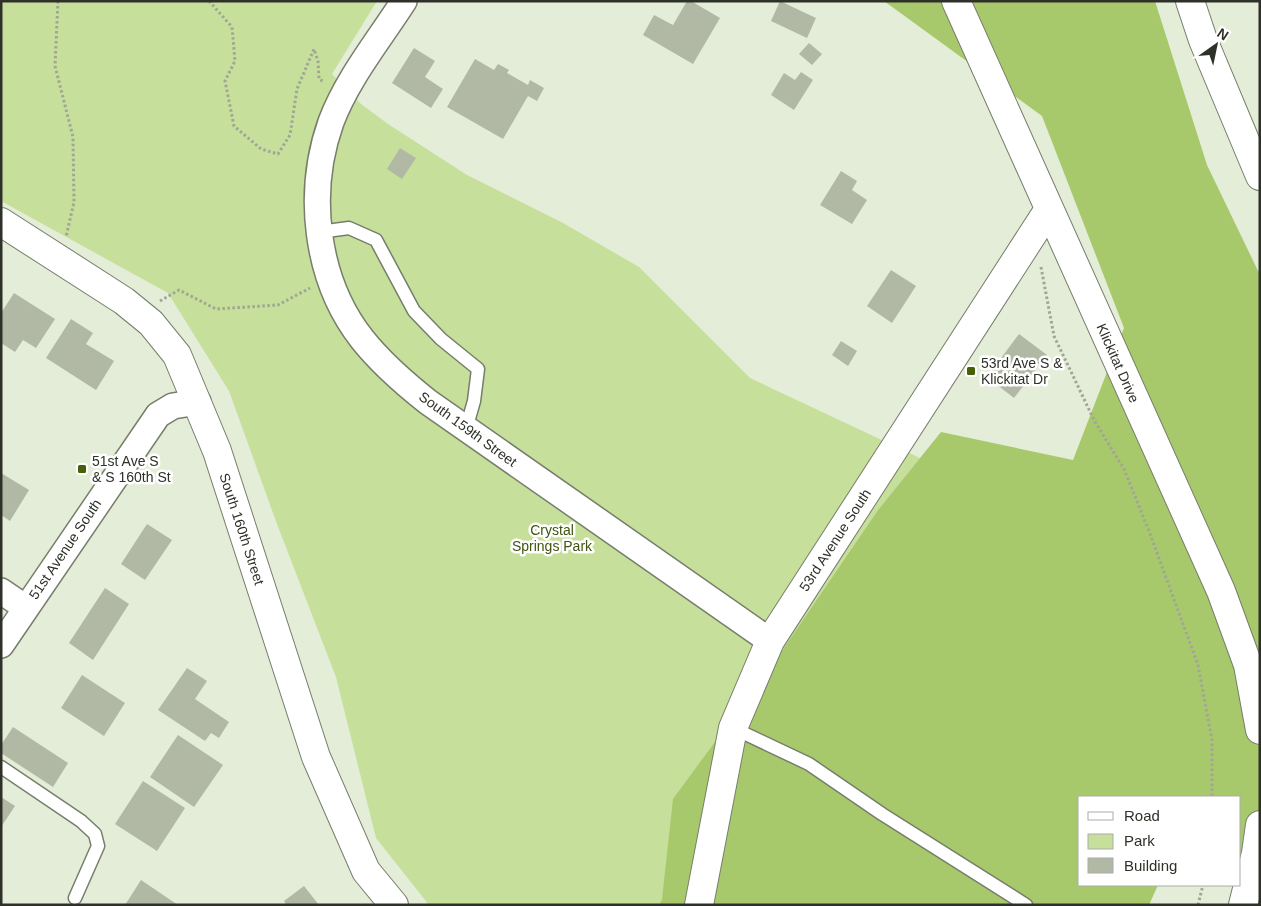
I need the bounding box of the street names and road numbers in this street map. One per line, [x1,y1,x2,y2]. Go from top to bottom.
street label: Klickitat Drive [1093,321,1143,405]
street label: South 159th Street [416,388,520,470]
street label: South 160th Street [216,471,268,587]
street label: 53rd Avenue South [796,486,874,594]
street label: 51st Avenue South [26,496,104,602]

